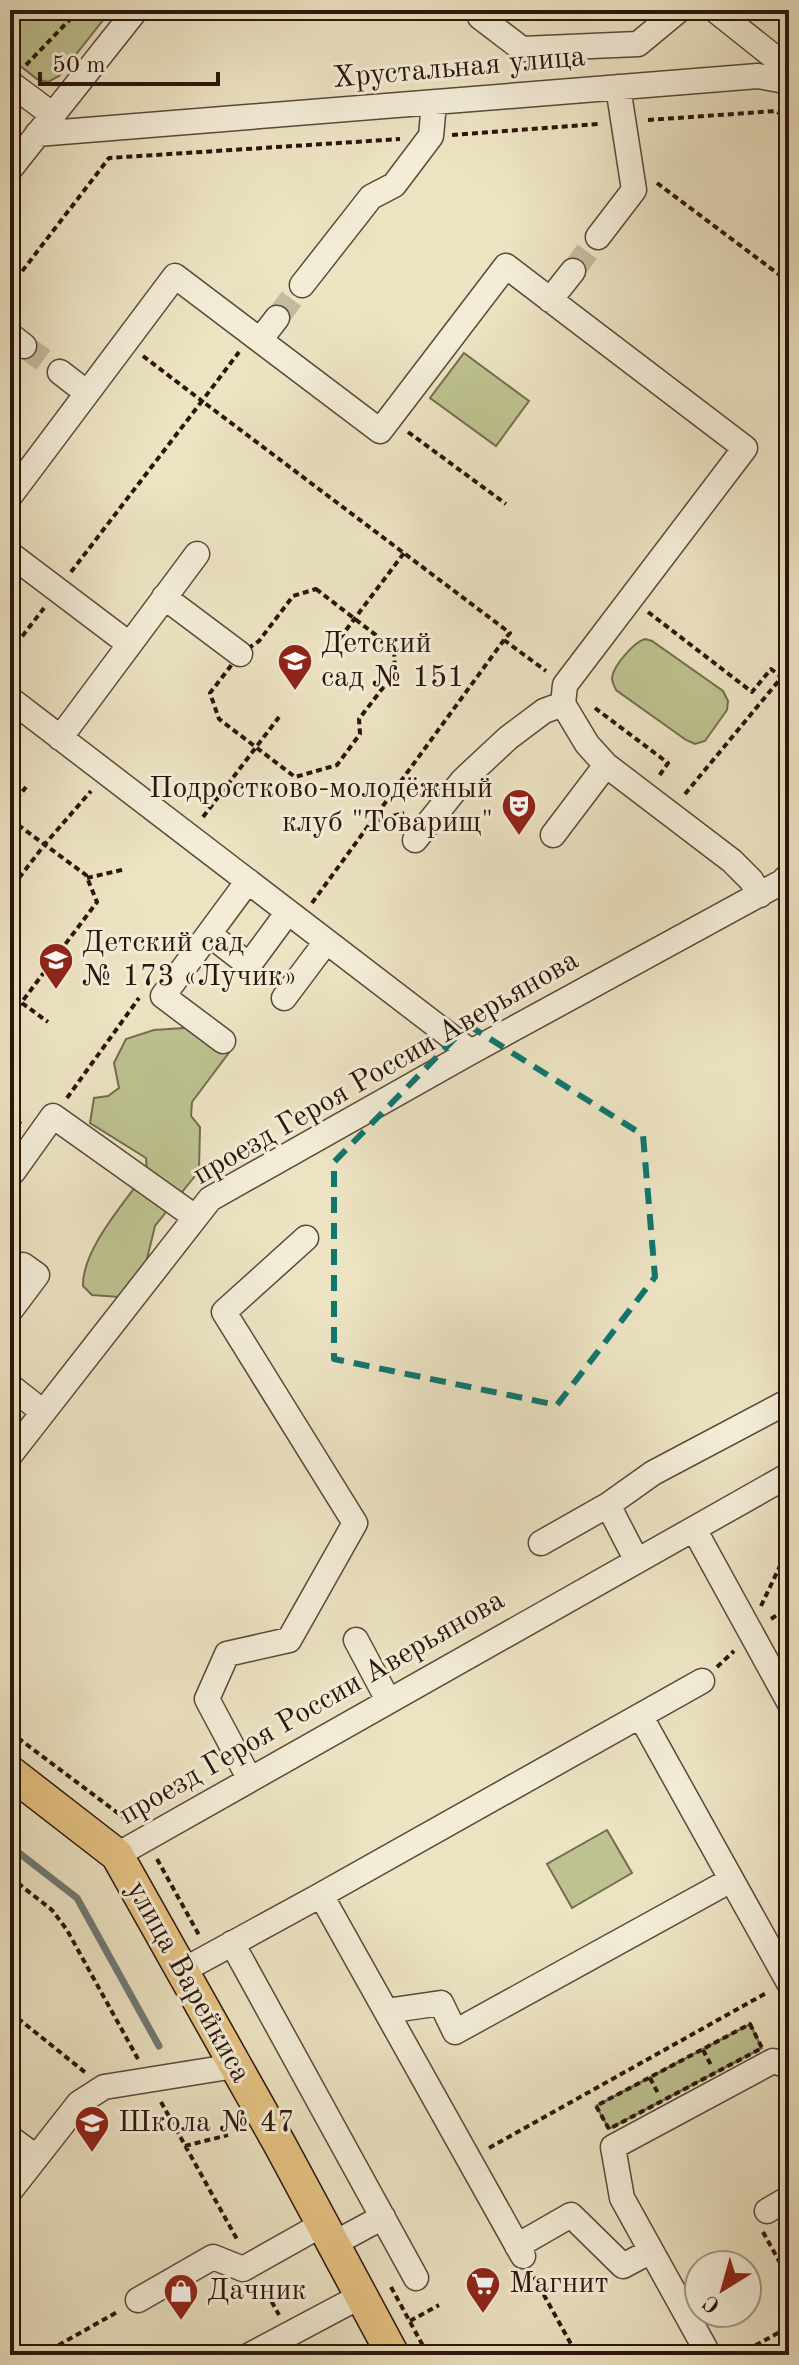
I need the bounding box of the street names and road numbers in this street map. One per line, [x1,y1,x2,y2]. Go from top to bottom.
street label: Хрустальная улица [331,42,587,94]
street label: проезд Героя России Аверьянова [188,945,584,1191]
street label: проезд Героя России Аверьянова [114,1585,510,1831]
street label: улица Варейкиса [120,1876,256,2088]

